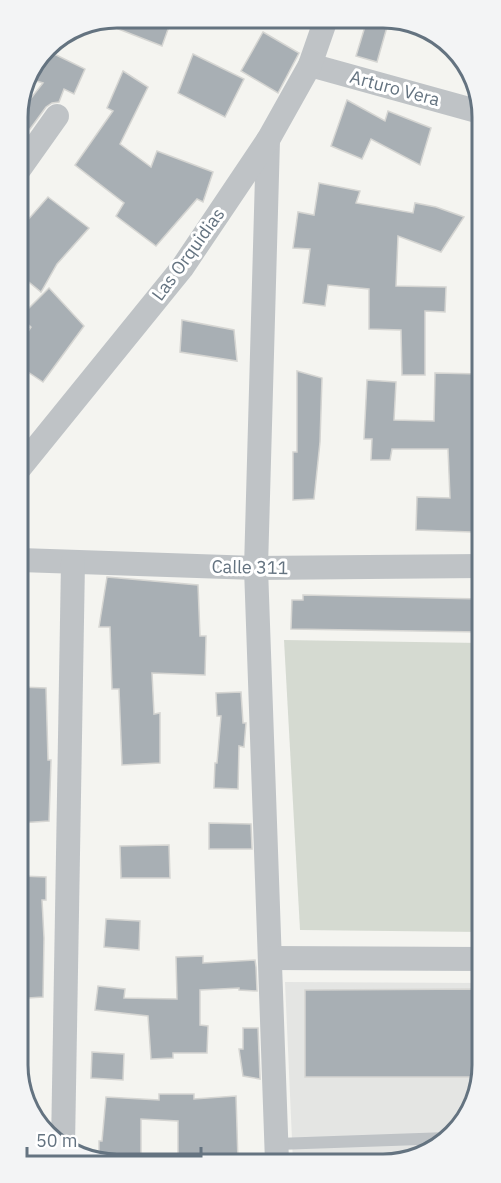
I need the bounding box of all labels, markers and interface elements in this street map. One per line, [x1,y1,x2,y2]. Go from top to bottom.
street label: Arturo Vera [348,65,443,111]
street label: Las Orquidias [147,203,229,305]
street label: Calle 311 [211,555,289,579]
scale bar [27,1120,201,1158]
text: 50 m [36,1129,78,1152]

